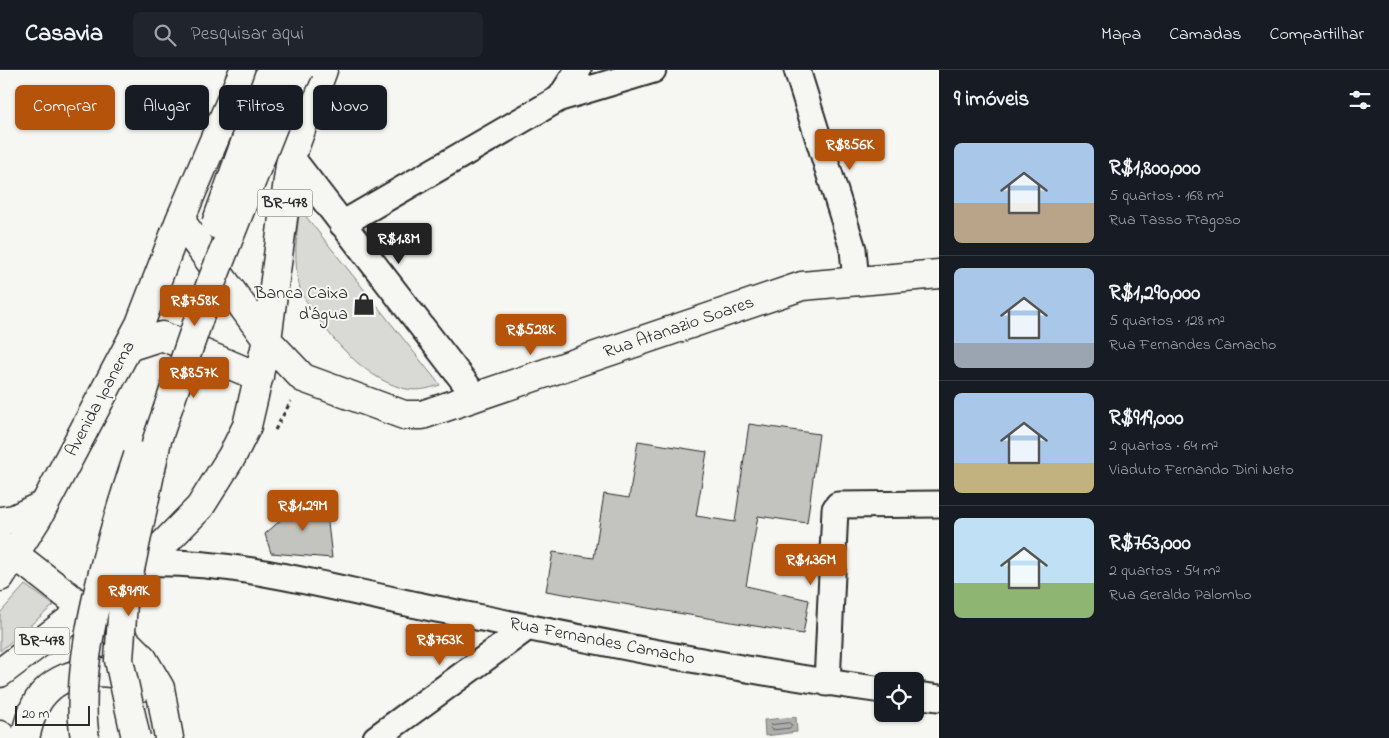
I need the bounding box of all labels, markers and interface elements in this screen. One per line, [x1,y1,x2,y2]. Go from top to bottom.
search box [133,12,483,57]
text: Casavia [25,17,103,52]
icon: search [151,21,179,49]
text: Pesquisar aqui [191,21,304,48]
text: Mapa [1101,22,1141,48]
text: Camadas [1169,22,1242,48]
text: Compartilhar [1270,22,1364,48]
chip: Comprar [15,85,115,130]
chip: Alugar [125,85,209,130]
chip: Filtros [219,85,303,130]
chip: Novo [313,85,387,130]
text: 9 imóveis [954,85,1029,115]
icon: filters [1346,86,1374,114]
pin: R$856K [809,128,891,171]
text: R$856K [826,133,874,157]
text: R$1,800,000 [1109,154,1200,184]
icon: home [994,163,1054,223]
text: 5 quartos · 168 m² [1109,184,1224,208]
road number: BR-478 [258,190,312,216]
text: Rua Tasso Fragoso [1109,208,1241,232]
pin: R$1.8M [358,222,440,265]
text: R$1.8M [378,227,420,251]
text: R$1,290,000 [1109,279,1200,309]
place label: Banca Caixa d'água [253,281,348,329]
pin: R$758K [154,284,236,327]
icon: home [994,288,1054,348]
text: R$758K [171,289,219,313]
street label: Rua Atanazio Soares [600,290,758,366]
shop icon: Banca Caixa d'água [351,291,377,317]
text: 5 quartos · 128 m² [1109,309,1225,333]
pin: R$528K [490,314,572,356]
text: R$528K [506,318,556,342]
text: Rua Fernandes Camacho [1109,333,1276,357]
street label: Avenida Ipanema [60,337,142,461]
pin: R$857K [153,356,235,399]
text: R$857K [170,361,218,385]
text: R$919,000 [1109,404,1183,434]
icon: home [994,413,1054,473]
text: 2 quartos · 64 m² [1109,434,1218,458]
text: Viaduto Fernando Dini Neto [1109,458,1294,482]
pin: R$1.29M [257,490,349,532]
text: R$1.29M [278,494,328,518]
text: R$763,000 [1109,529,1191,559]
icon: home [994,538,1054,598]
pin: R$1.36M [765,544,857,586]
text: R$1.36M [786,548,836,572]
text: 2 quartos · 54 m² [1109,559,1220,583]
pin: R$919K [88,574,170,617]
text: R$919K [108,579,150,603]
text: Rua Geraldo Palombo [1109,583,1252,607]
street label: Rua Fernandes Camacho [507,611,697,673]
pin: R$763K [399,624,481,666]
road number: BR-478 [15,628,70,654]
text: R$763K [417,628,463,652]
map controls [874,672,924,722]
button: locate [874,672,924,722]
scale bar [15,703,90,726]
text: 20 m [22,704,49,725]

